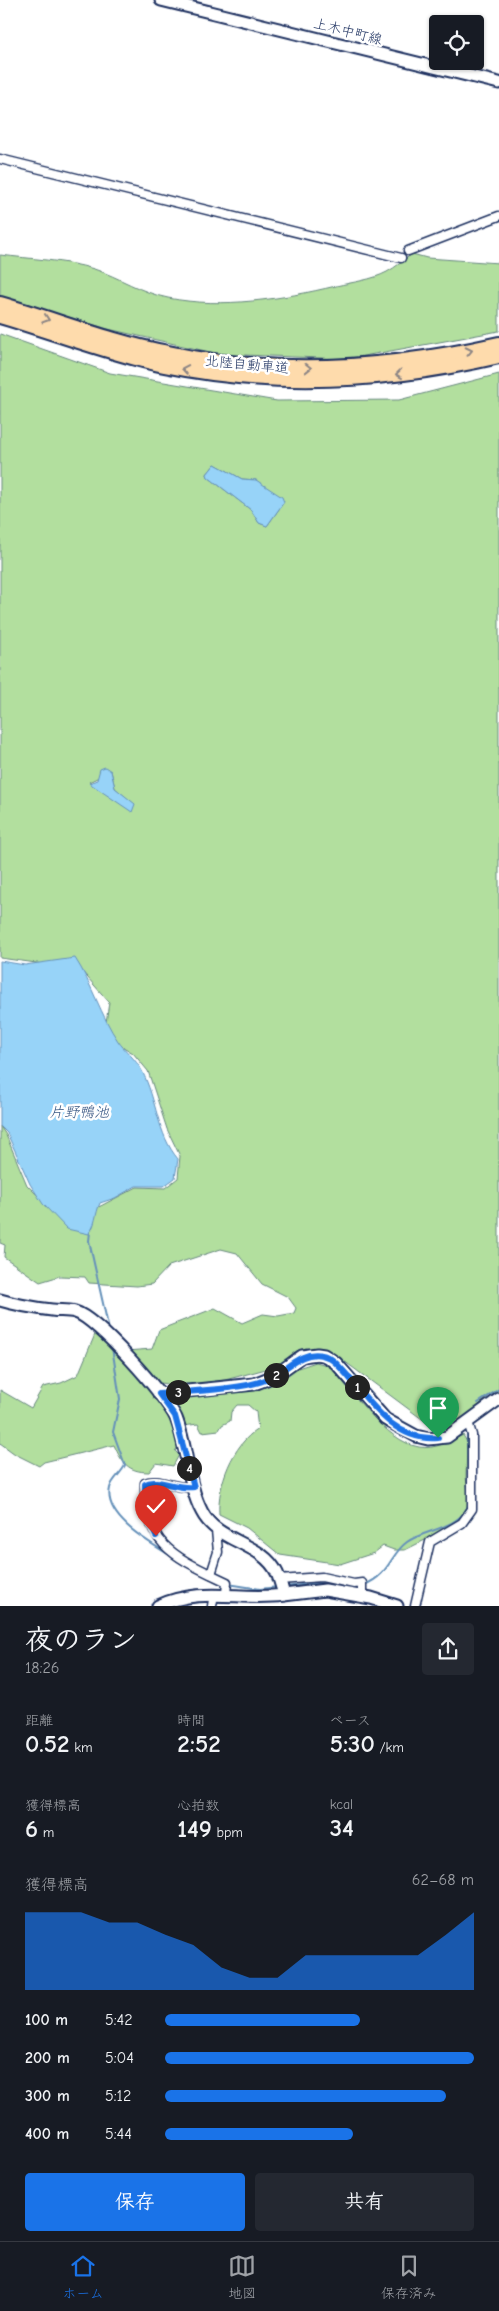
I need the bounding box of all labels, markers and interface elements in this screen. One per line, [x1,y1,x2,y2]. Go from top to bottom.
street label: 上木中町線 [312,15,384,48]
map controls [429,15,484,70]
button: locate [429,15,484,70]
one-way arrow [42,313,50,323]
one-way arrow [465,346,474,357]
street label: 北陸自動車道 [204,352,290,377]
one-way arrow [304,363,312,374]
one-way arrow [181,364,190,374]
one-way arrow [395,368,403,379]
water label: 片野鴨池 [49,1103,110,1121]
pin: 2 [264,1362,288,1388]
text: 2 [273,1367,280,1384]
pin: 1 [344,1374,370,1400]
text: 1 [355,1379,360,1396]
pin: 3 [166,1380,190,1404]
text: 3 [175,1384,182,1401]
pin [417,1387,459,1438]
icon: arrive [424,1394,452,1422]
pin: 4 [176,1456,202,1480]
text: 4 [186,1460,193,1477]
pin [135,1485,177,1536]
icon: check [142,1492,170,1520]
button: share [422,1623,474,1675]
text: 夜のラン [25,1624,137,1656]
text: 18:26 [25,1659,60,1677]
text: 距離 [25,1712,53,1729]
text: 時間 [177,1712,205,1729]
text: ペース [330,1712,371,1729]
text: 0.52 [25,1729,70,1758]
text: 2:52 [177,1729,221,1758]
text: 5:30 [330,1729,375,1758]
text: km [70,1739,93,1756]
text: /km [375,1739,404,1756]
text: kcal [330,1796,353,1813]
text: 獲得標高 [25,1797,81,1814]
text: 心拍数 [177,1797,219,1814]
text: 34 [330,1813,354,1842]
text: 6 [25,1814,38,1843]
text: 149 [177,1814,212,1843]
text: m [38,1824,54,1841]
text: bpm [212,1824,243,1841]
text: 62–68 m [412,1871,474,1889]
text: 獲得標高 [25,1876,89,1894]
text: 100 m [25,2011,68,2029]
text: 5:42 [105,2011,133,2029]
text: 200 m [25,2049,70,2067]
text: 5:04 [105,2049,134,2067]
text: 300 m [25,2087,70,2105]
text: 5:12 [105,2087,131,2105]
text: 400 m [25,2125,69,2143]
text: 5:44 [105,2125,132,2143]
button: 保存 [25,2173,245,2231]
button: 共有 [255,2173,474,2231]
tab: ホーム [62,2252,104,2302]
tab: 地図 [228,2252,256,2302]
tab: 保存済み [381,2252,437,2302]

